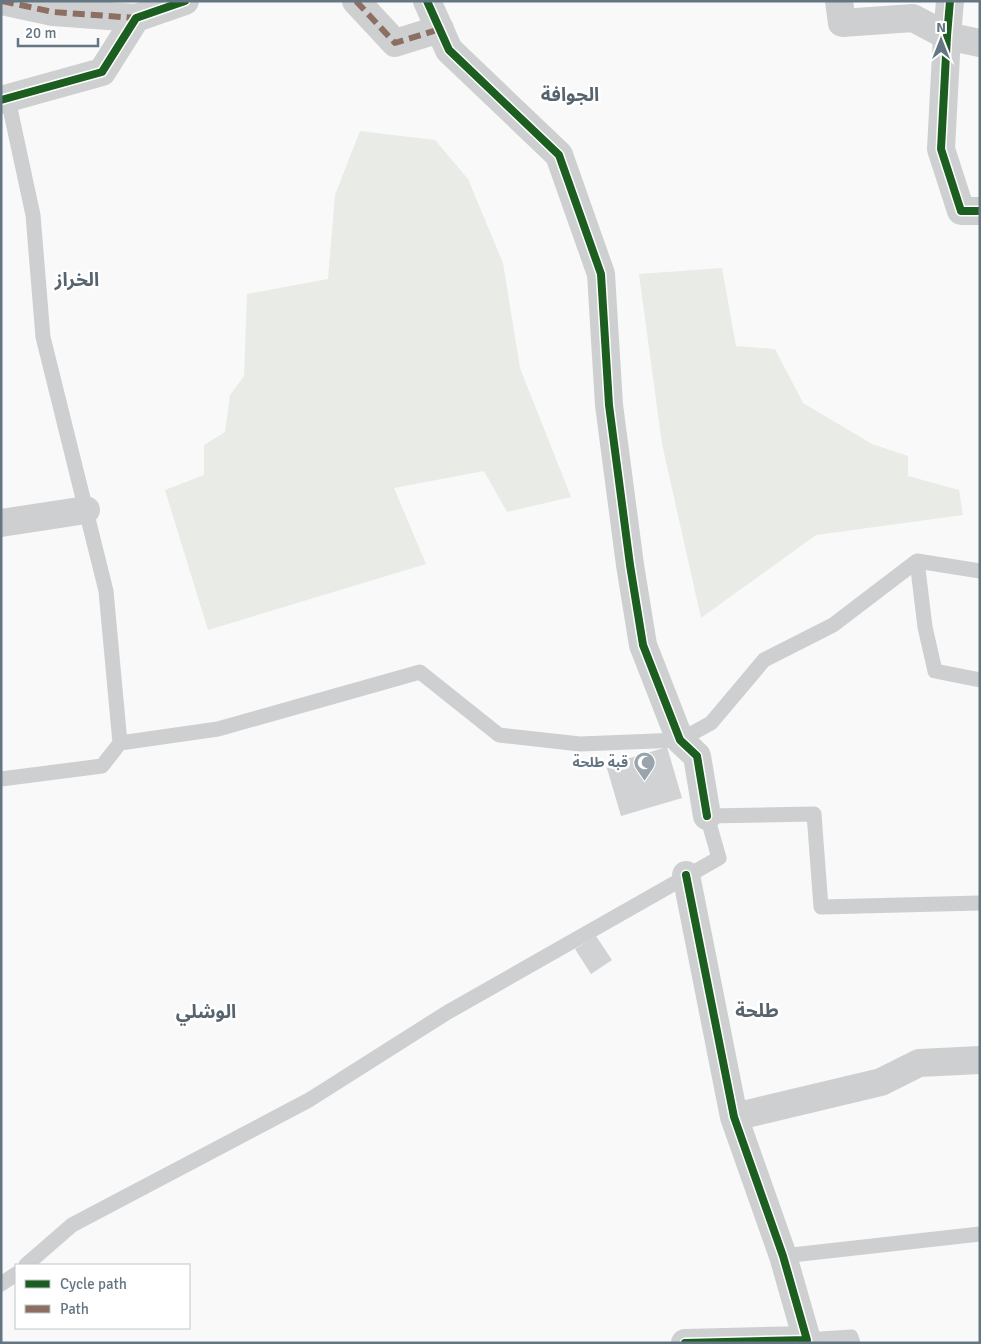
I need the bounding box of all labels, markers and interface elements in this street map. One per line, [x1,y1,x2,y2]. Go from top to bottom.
scale bar [18,15,98,47]
north arrow [916,15,966,65]
text: N [936,19,946,36]
text: 20 m [25,24,56,42]
district label: الجوافة [541,83,599,107]
district label: الخراز [54,268,99,292]
mosque icon: قبة طلحة [632,750,656,781]
place label: قبة طلحة [573,754,628,771]
district label: طلحة [735,999,779,1023]
district label: الوشلي [176,1000,236,1026]
legend [15,1264,190,1329]
text: Cycle path [60,1275,127,1293]
text: Path [60,1300,89,1318]

